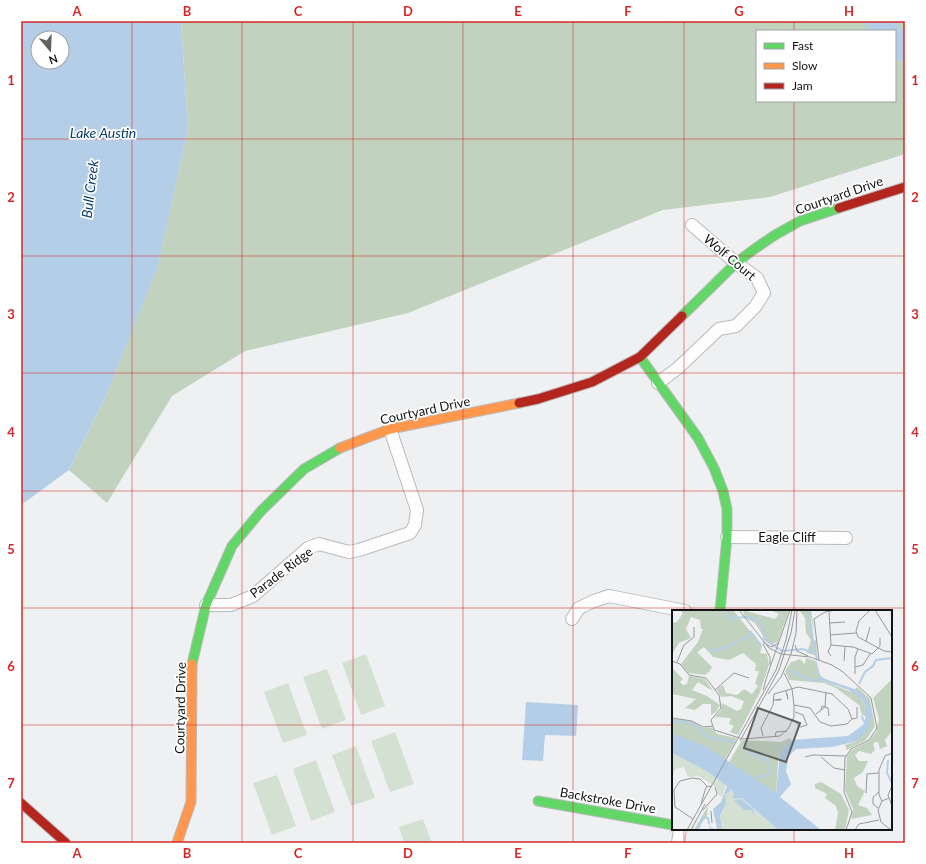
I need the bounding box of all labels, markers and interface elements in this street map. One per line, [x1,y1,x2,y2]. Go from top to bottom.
text: A [71,3,82,19]
text: B [183,3,192,19]
text: C [294,3,303,19]
text: D [403,3,413,19]
text: E [514,3,522,19]
text: F [624,3,632,19]
text: G [734,3,744,19]
text: H [844,3,854,19]
north arrow [30,30,70,70]
legend [756,30,896,102]
text: Fast [792,38,814,53]
text: N [47,52,60,67]
text: Slow [792,58,818,73]
text: 1 [7,72,15,88]
text: 1 [911,72,919,88]
text: Jam [792,78,813,93]
water label: Lake Austin [70,124,136,141]
water label: Bull Creek [78,159,102,219]
street label: Courtyard Drive [793,172,885,217]
text: 2 [7,189,15,205]
text: 2 [911,189,919,205]
street label: Wolf Court [701,230,760,284]
text: 3 [7,306,15,322]
text: 3 [911,306,919,322]
street label: Courtyard Drive [378,393,472,427]
text: 4 [7,424,15,440]
text: 4 [911,424,919,440]
street label: Eagle Cliff [758,529,816,545]
text: 5 [7,541,15,557]
text: 5 [911,541,919,557]
street label: Parade Ridge [246,543,316,601]
inset map [672,610,892,830]
text: 6 [7,658,15,674]
text: 6 [911,658,919,674]
street label: Courtyard Drive [171,662,189,754]
text: 7 [7,775,15,791]
text: 7 [911,775,919,791]
street label: Backstroke Drive [559,784,657,816]
text: A [71,845,82,861]
text: B [183,845,192,861]
text: C [294,845,303,861]
text: D [403,845,413,861]
text: E [514,845,522,861]
text: F [624,845,632,861]
text: G [734,845,744,861]
text: H [844,845,854,861]

